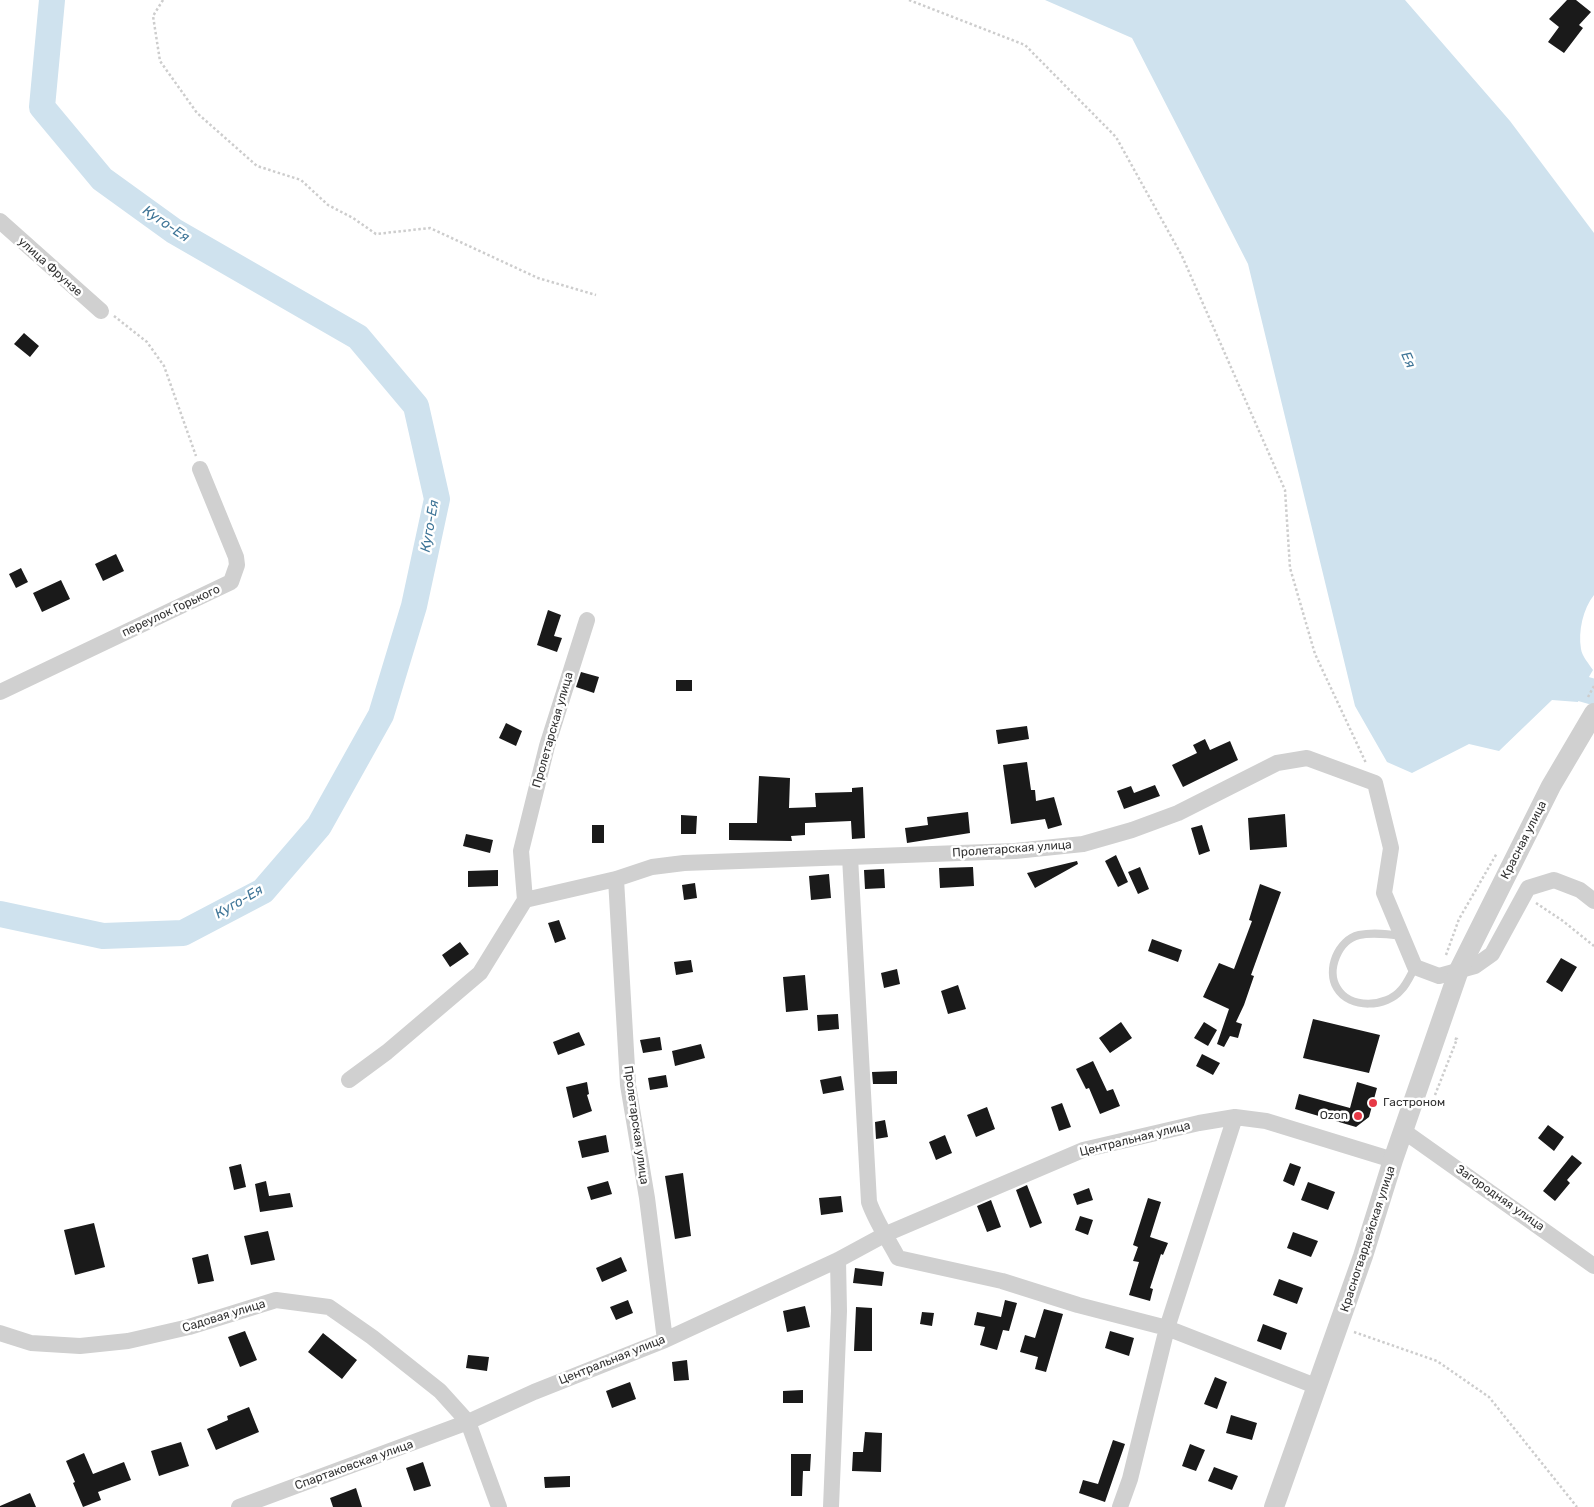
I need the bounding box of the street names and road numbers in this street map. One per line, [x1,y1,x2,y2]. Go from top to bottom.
street label: улица Фрунзе [15,234,85,300]
street label: переулок Горького [120,582,222,640]
street label: Пролетарская улица [530,670,576,790]
street label: Красная улица [1498,798,1550,882]
street label: Пролетарская улица [952,838,1072,860]
street label: Пролетарская улица [621,1065,651,1185]
street label: Центральная улица [1078,1118,1192,1160]
street label: Загородняя улица [1453,1162,1547,1234]
street label: Красногвардейская улица [1338,1164,1398,1314]
street label: Садовая улица [181,1297,267,1335]
street label: Центральная улица [557,1332,667,1388]
street label: Спартаковская улица [293,1437,415,1493]

